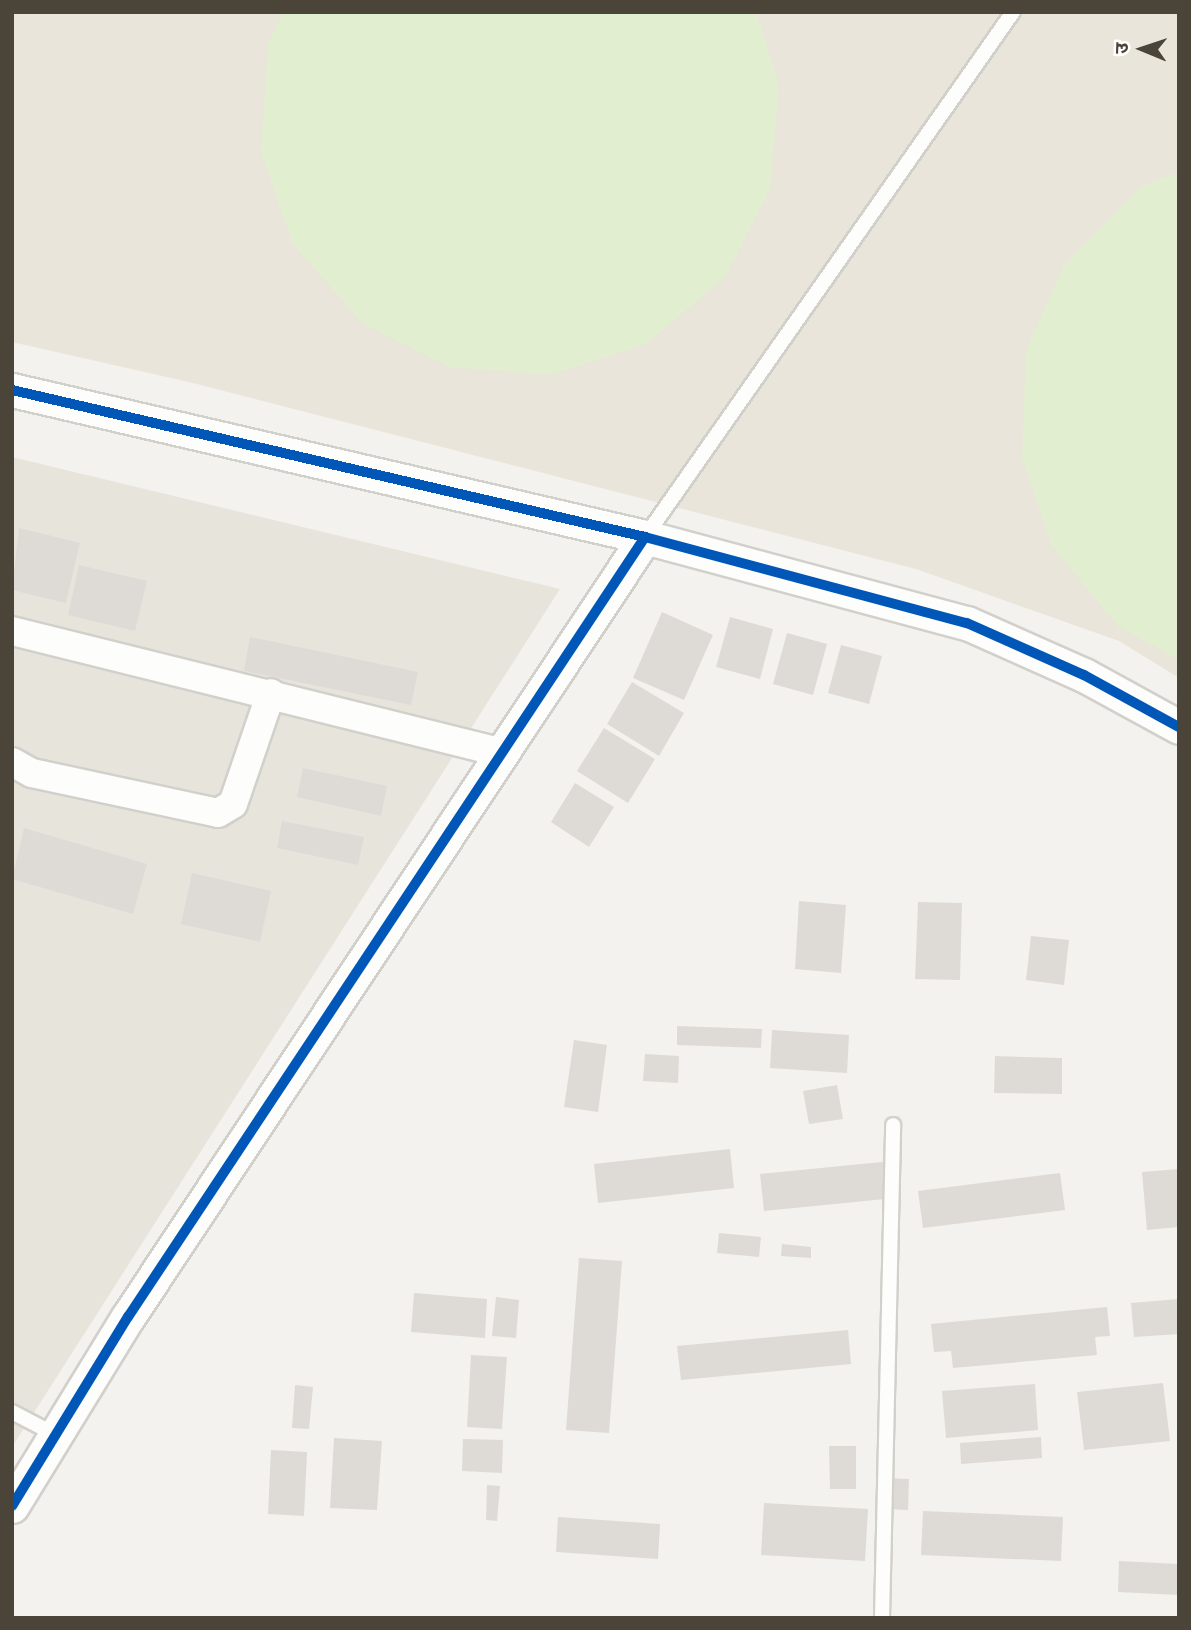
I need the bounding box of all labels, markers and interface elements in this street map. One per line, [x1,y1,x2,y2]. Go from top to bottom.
north arrow [1107,14,1177,84]
text: उ [1109,42,1133,54]

